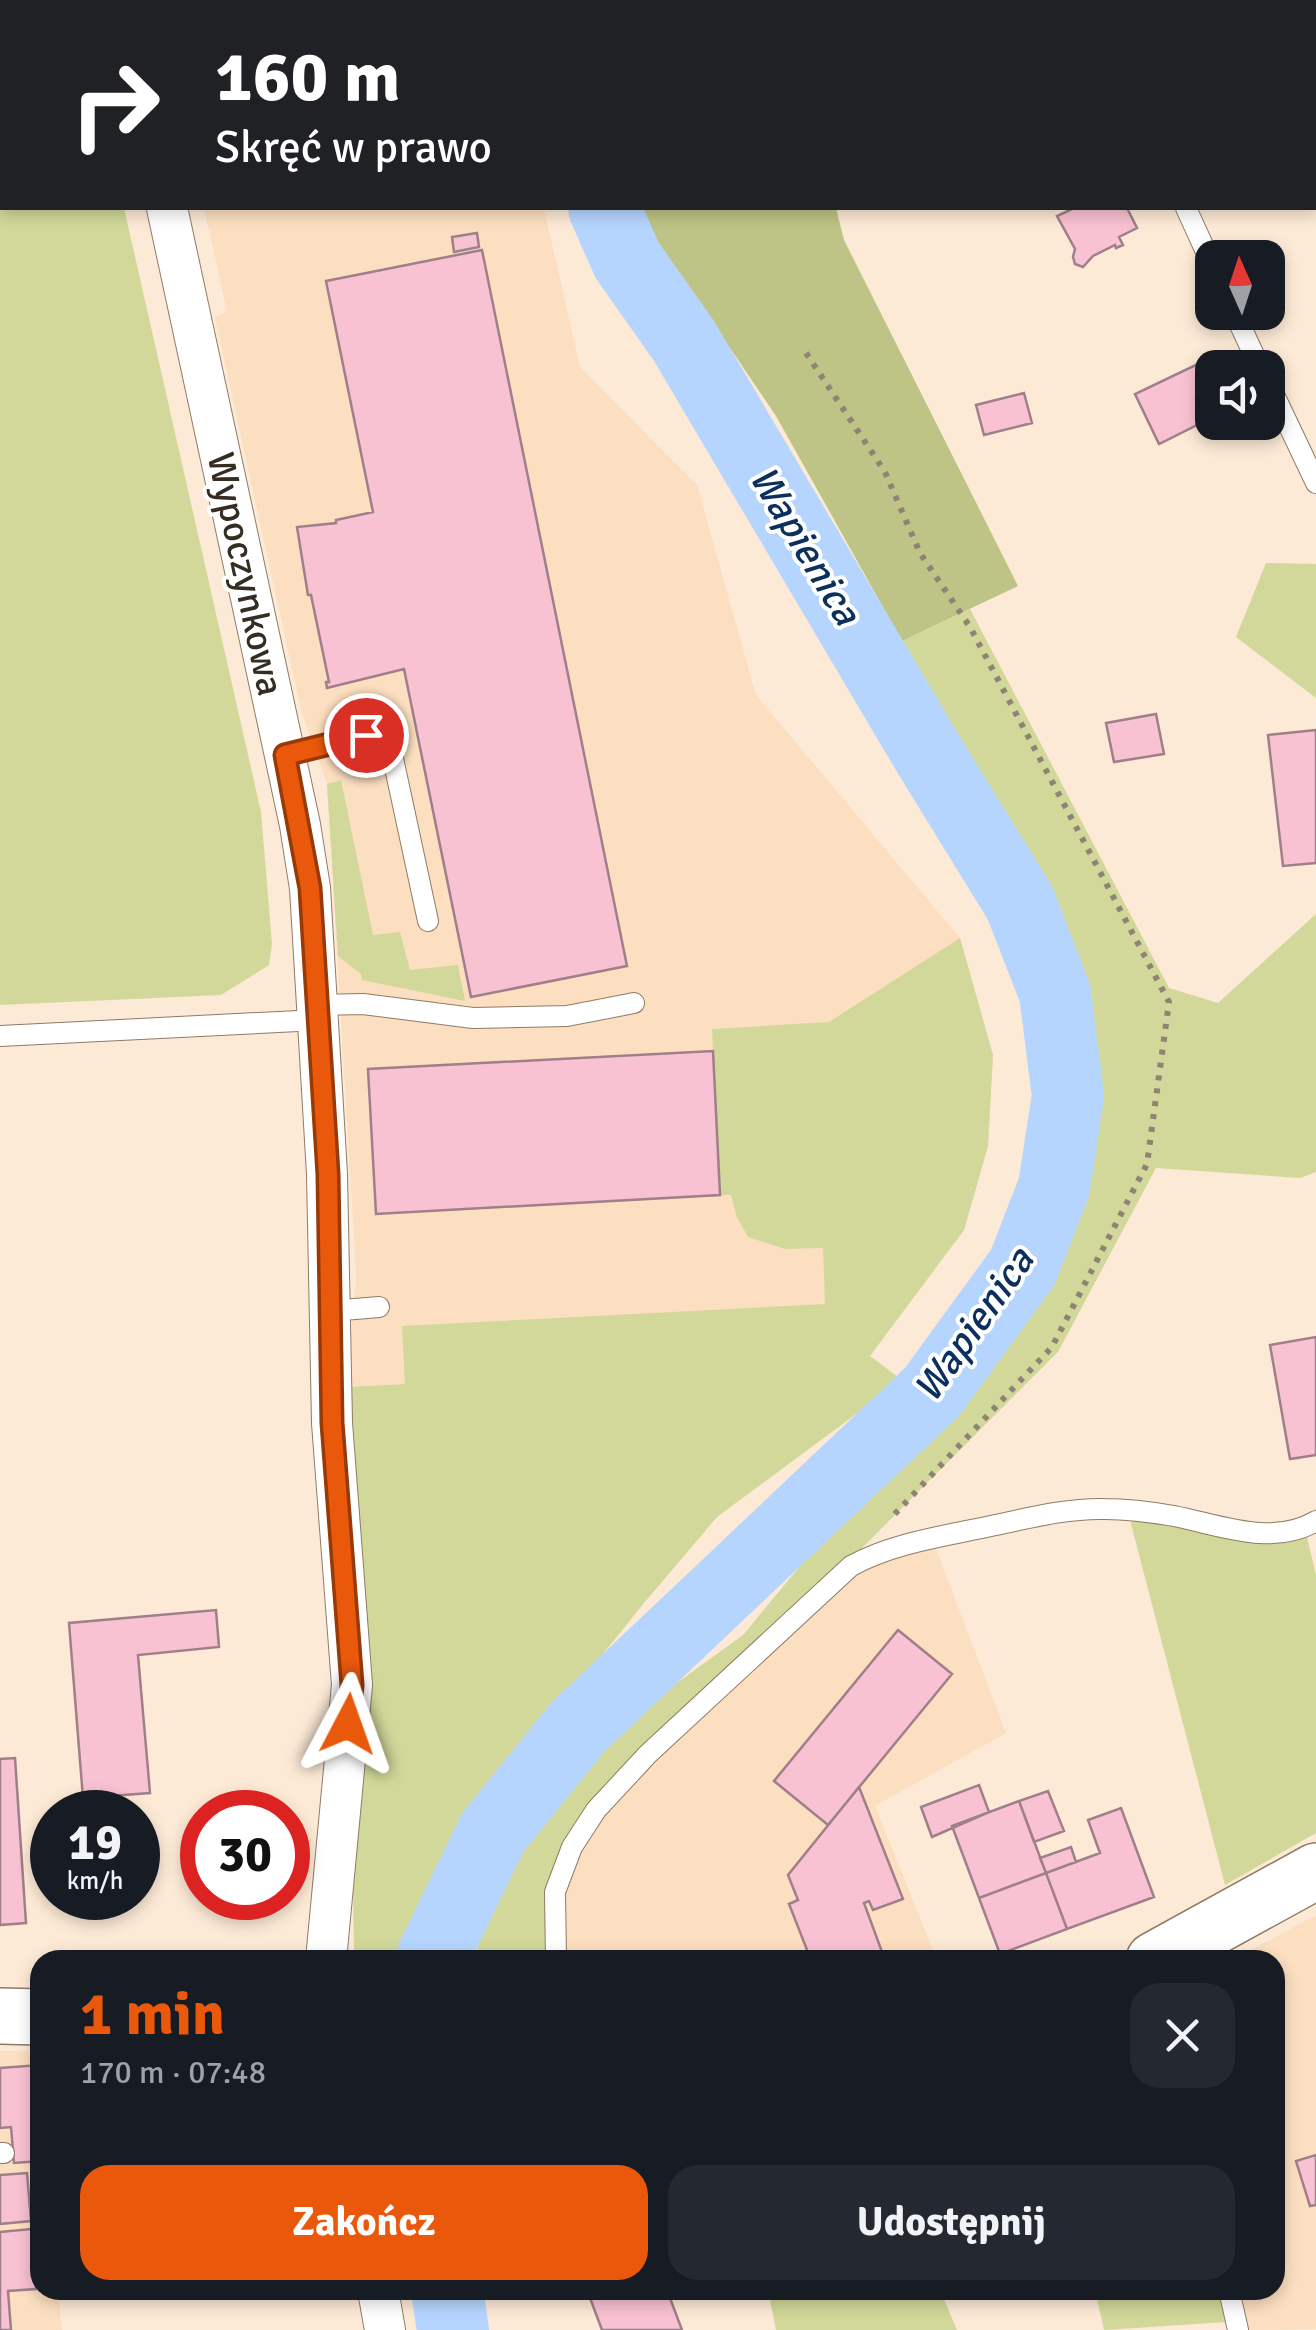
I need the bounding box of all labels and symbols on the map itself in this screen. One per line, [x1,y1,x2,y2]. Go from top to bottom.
north arrow [1195,240,1285,330]
street label: Wypoczynkowa [197,448,294,700]
water label: Wapienica [738,457,873,636]
pin [324,693,409,778]
water label: Wapienica [903,1236,1046,1411]
position arrow [296,1672,400,1776]
speed limit sign: 30 [180,1790,310,1920]

